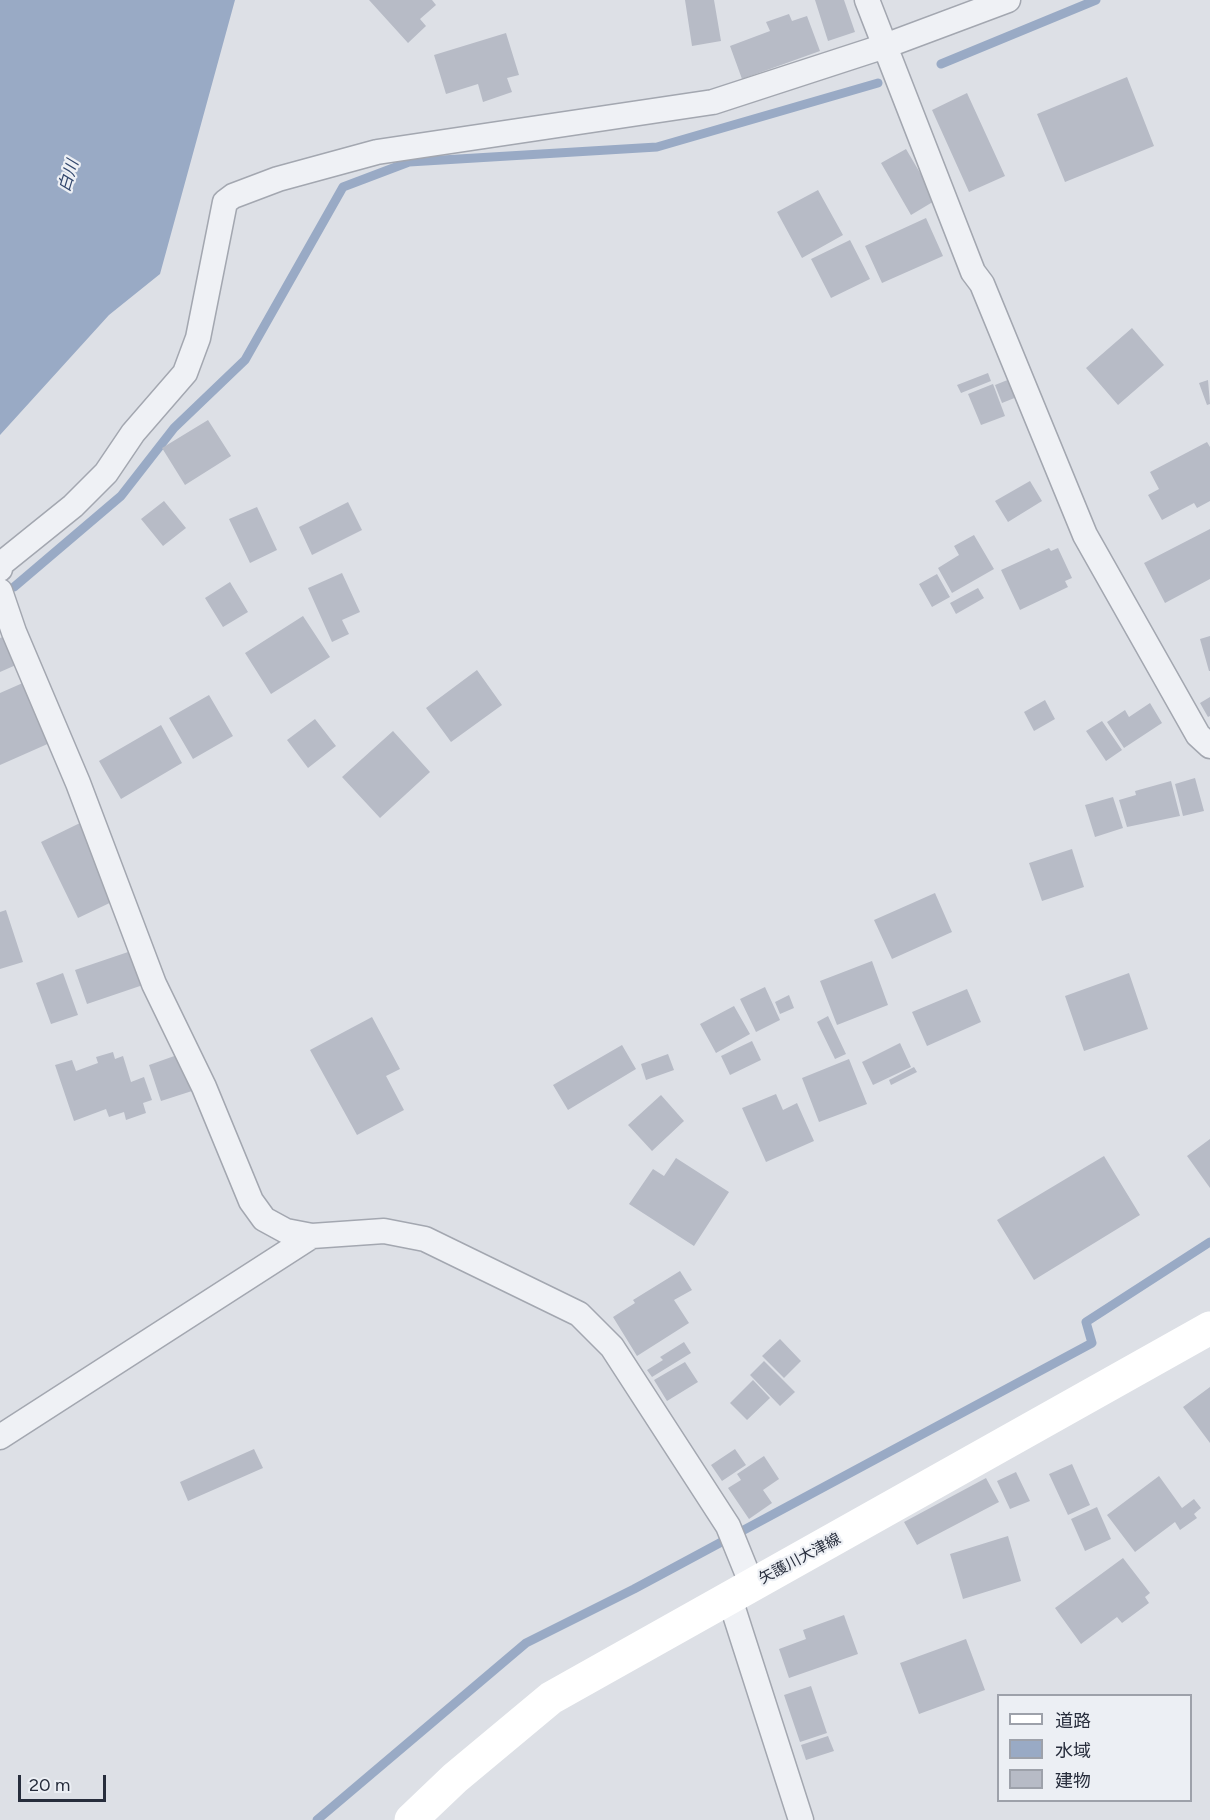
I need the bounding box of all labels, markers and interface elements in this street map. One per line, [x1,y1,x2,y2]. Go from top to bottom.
water label: 白川 [55,158,83,194]
street label: 矢護川大津線 [756,1530,844,1588]
legend [997,1694,1192,1802]
text: 道路 [1055,1710,1091,1732]
text: 水域 [1055,1740,1091,1762]
scale bar [21,1763,110,1801]
text: 建物 [1055,1770,1091,1792]
text: 20 m [29,1774,70,1796]

